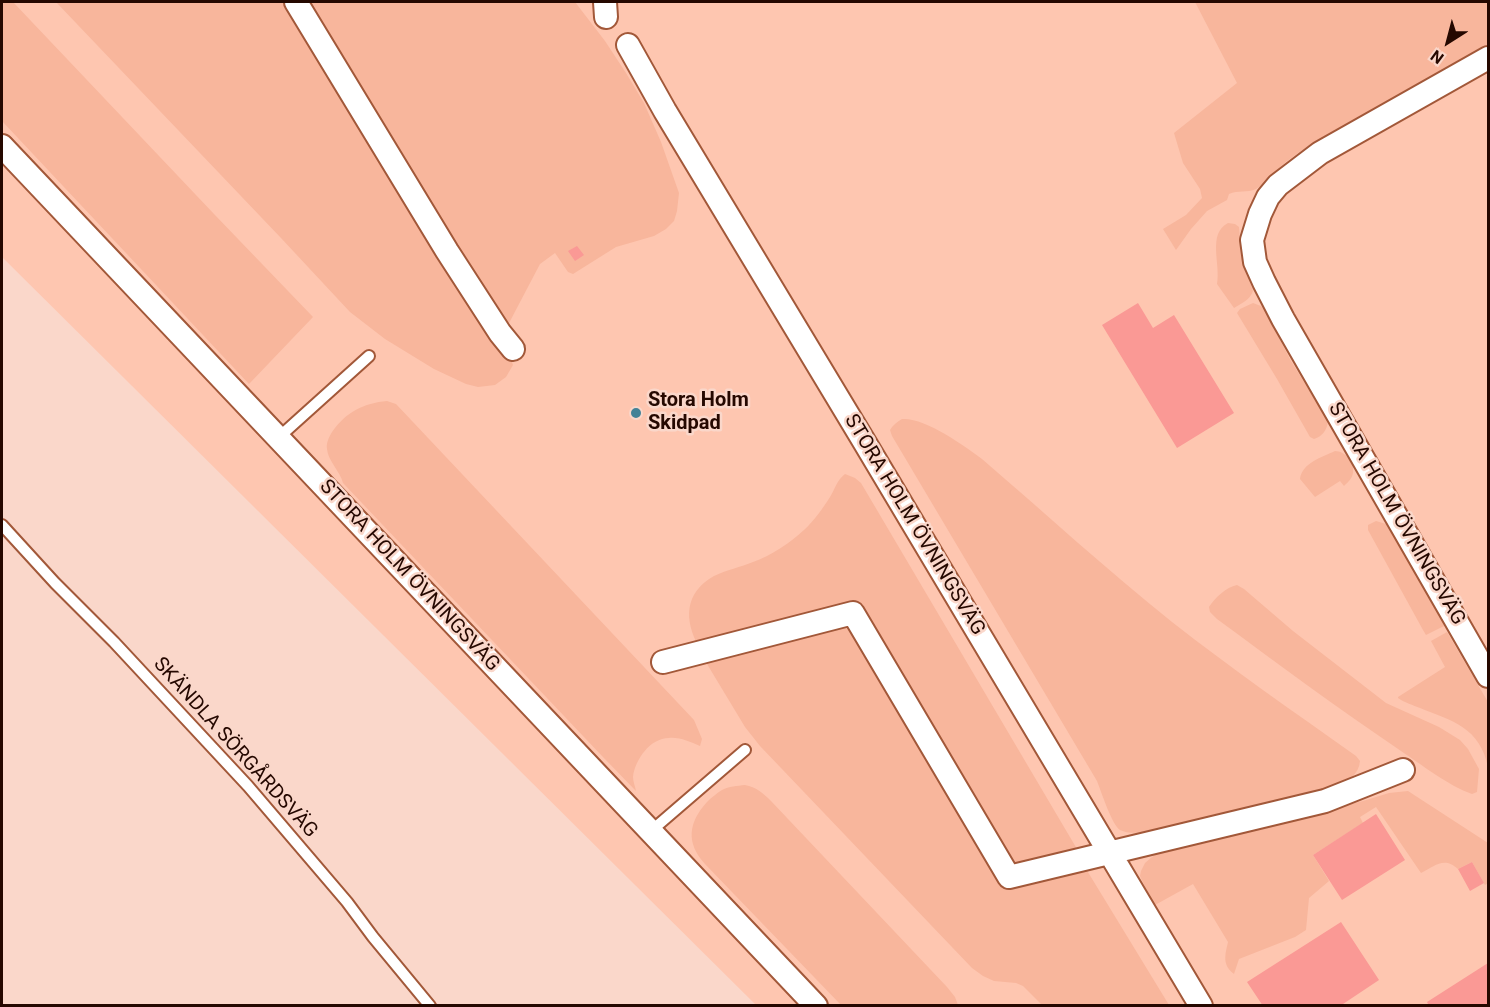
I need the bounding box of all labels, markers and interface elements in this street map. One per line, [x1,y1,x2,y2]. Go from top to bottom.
north arrow [1418,12,1478,72]
text: N [1427,46,1447,68]
place label: Stora Holm Skidpad [648,389,749,436]
street label: STORA HOLM ÖVNINGSVÄG [1322,398,1470,630]
marker: Stora Holm Skidpad [629,406,643,420]
street label: STORA HOLM ÖVNINGSVÄG [839,410,989,640]
street label: STORA HOLM ÖVNINGSVÄG [314,475,504,677]
street label: SKÄNDLA SÖRGÅRDSVÄG [148,653,322,843]

